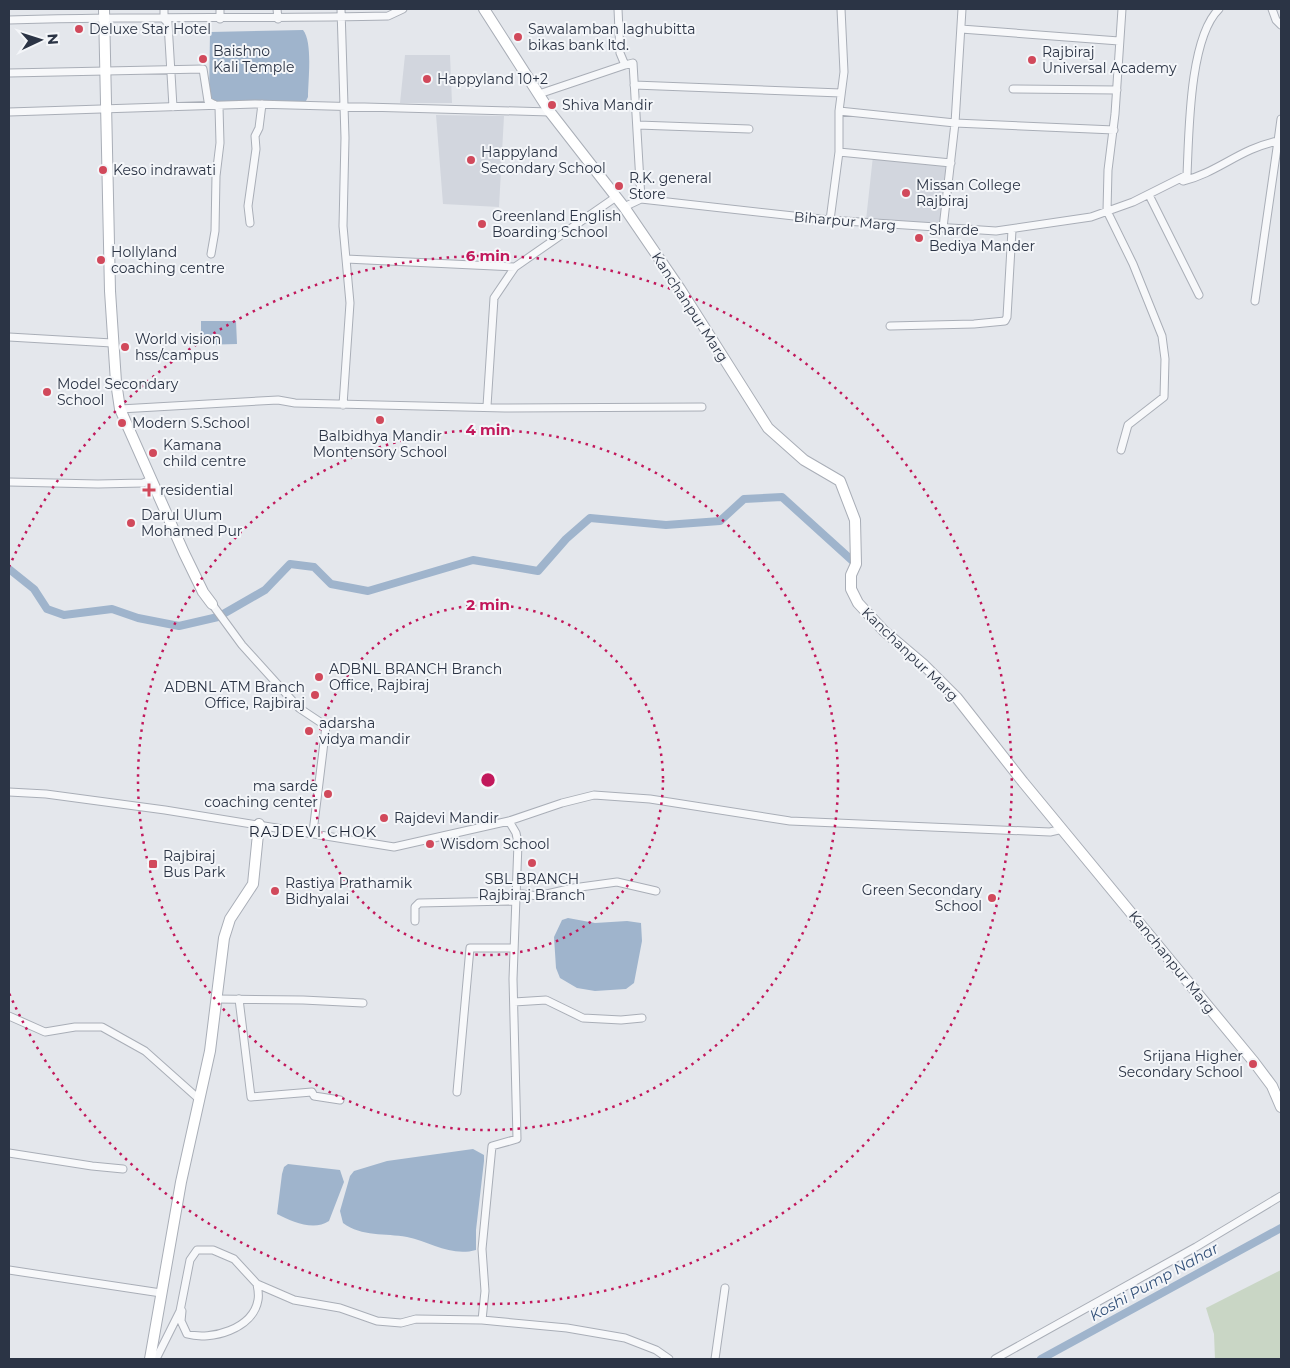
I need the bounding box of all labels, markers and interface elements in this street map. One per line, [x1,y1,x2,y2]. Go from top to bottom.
north arrow [15,15,65,65]
place label: Deluxe Star Hotel [89,20,211,38]
place label: Sawalamban laghubitta bikas bank ltd. [528,20,696,54]
marker: Deluxe Star Hotel [73,23,85,35]
marker: Sawalamban laghubitta bikas bank ltd. [512,31,524,43]
text: N [44,33,62,45]
place label: Baishno Kali Temple [213,42,295,76]
place label: Rajbiraj Universal Academy [1042,43,1177,77]
marker: Baishno Kali Temple [197,53,209,65]
marker: Rajbiraj Universal Academy [1026,54,1038,66]
place label: Happyland 10+2 [437,70,548,88]
marker: Happyland 10+2 [421,73,433,85]
place label: Shiva Mandir [562,96,653,114]
marker: Shiva Mandir [546,99,558,111]
place label: Happyland Secondary School [481,143,606,177]
marker: Happyland Secondary School [465,154,477,166]
place label: Keso indrawati [113,161,216,179]
marker: Keso indrawati [97,164,109,176]
place label: R.K. general Store [629,169,712,203]
place label: Missan College Rajbiraj [916,176,1021,210]
marker: R.K. general Store [613,180,625,192]
marker: Missan College Rajbiraj [900,187,912,199]
place label: Greenland English Boarding School [492,207,622,241]
street label: Biharpur Marg [793,208,897,234]
marker: Greenland English Boarding School [476,218,488,230]
place label: Sharde Bediya Mander [929,221,1035,255]
marker: Sharde Bediya Mander [913,232,925,244]
place label: Hollyland coaching centre [111,243,225,277]
text: 6 min [466,246,510,265]
street label: Kanchanpur Marg [648,249,732,365]
marker: Hollyland coaching centre [95,254,107,266]
place label: World vision hss/campus [135,330,221,364]
marker: World vision hss/campus [119,341,131,353]
place label: Model Secondary School [57,375,179,409]
marker: Model Secondary School [41,386,53,398]
place label: Modern S.School [132,414,250,432]
marker: Balbidhya Mandir Montensory School [374,414,386,426]
marker: Modern S.School [116,417,128,429]
text: 4 min [465,420,511,439]
place label: Balbidhya Mandir Montensory School [313,427,447,461]
place label: Kamana child centre [163,436,246,470]
marker: Kamana child centre [147,447,159,459]
place label: residential [160,481,233,499]
marker: residential [142,483,156,497]
place label: Darul Ulum Mohamed Pur [141,506,243,540]
marker: Darul Ulum Mohamed Pur [125,517,137,529]
text: 2 min [466,595,510,614]
street label: Kanchanpur Marg [858,603,962,705]
place label: ADBNL BRANCH Branch Office, Rajbiraj [329,660,502,694]
marker: ADBNL BRANCH Branch Office, Rajbiraj [313,671,325,683]
place label: ADBNL ATM Branch Office, Rajbiraj [164,678,305,712]
marker: ADBNL ATM Branch Office, Rajbiraj [309,689,321,701]
place label: adarsha vidya mandir [319,714,411,748]
marker: adarsha vidya mandir [303,725,315,737]
centre of rings [479,771,497,789]
place label: ma sarde coaching center [204,777,318,811]
marker: ma sarde coaching center [322,788,334,800]
place label: Rajdevi Mandir [394,809,499,827]
marker: Rajdevi Mandir [378,812,390,824]
district label: RAJDEVI CHOK [249,822,377,841]
place label: Wisdom School [440,835,550,853]
marker: Wisdom School [424,838,436,850]
place label: Rajbiraj Bus Park [163,847,226,881]
marker: SBL BRANCH Rajbiraj Branch [526,857,538,869]
marker: Rajbiraj Bus Park [147,858,159,870]
place label: SBL BRANCH Rajbiraj Branch [479,870,585,904]
place label: Rastiya Prathamik Bidhyalai [285,874,413,908]
place label: Green Secondary School [862,881,982,915]
marker: Rastiya Prathamik Bidhyalai [269,885,281,897]
marker: Green Secondary School [986,892,998,904]
street label: Kanchanpur Marg [1125,907,1219,1017]
place label: Srijana Higher Secondary School [1118,1047,1243,1081]
marker: Srijana Higher Secondary School [1247,1058,1259,1070]
water label: Koshi Pump Nahar [1086,1238,1222,1325]

